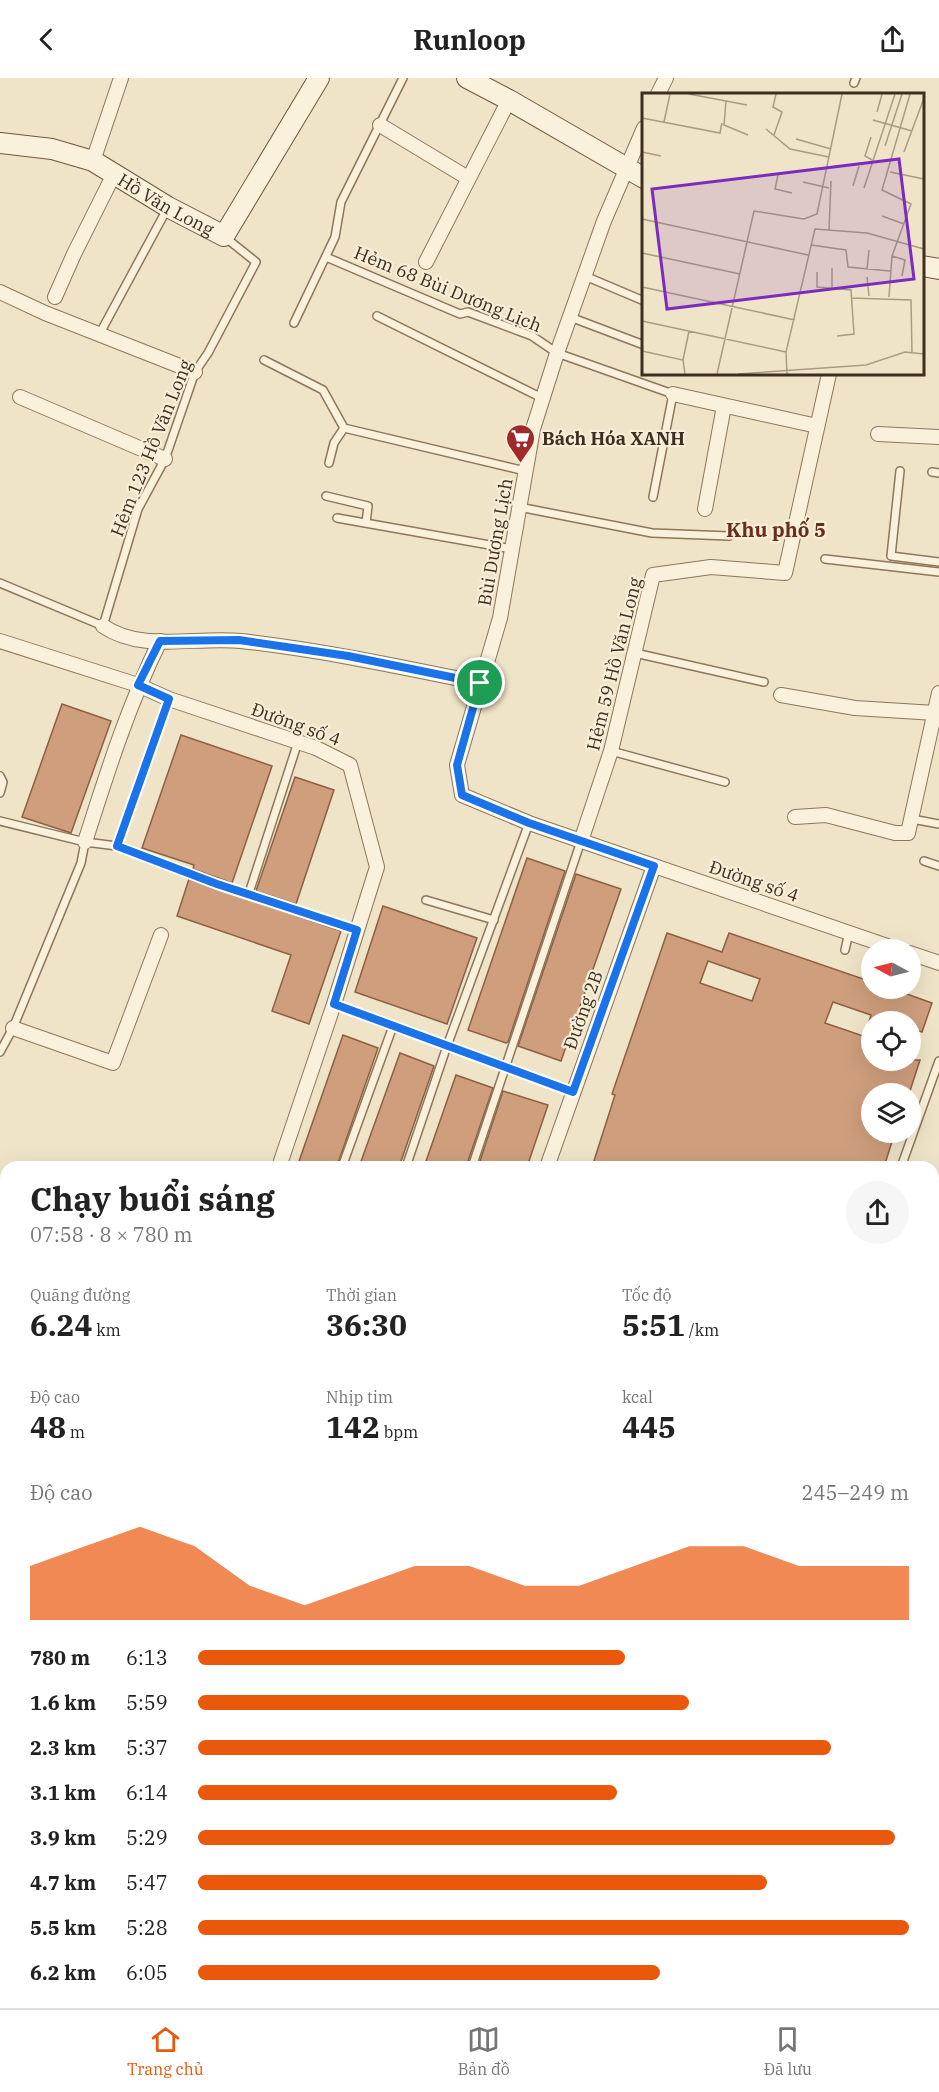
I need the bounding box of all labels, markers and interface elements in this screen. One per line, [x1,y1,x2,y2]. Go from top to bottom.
text: Runloop [413,22,526,57]
icon: back [30,23,63,56]
icon: share [876,23,909,56]
inset map [642,93,924,375]
street label: Hồ Văn Long [114,168,218,241]
street label: Hẻm 68 Bùi Dương Lịch [351,241,545,337]
street label: Hẻm 123 Hồ Văn Long [105,356,197,540]
supermarket icon: Bách Hóa XANH [505,422,537,464]
place label: Bách Hóa XANH [542,427,685,450]
street label: Bùi Dương Lịch [472,476,518,608]
district label: Khu phố 5 [726,516,826,543]
street label: Hẻm 59 Hồ Văn Long [581,575,647,753]
pin [454,657,505,708]
icon: arrive [463,666,496,699]
street label: Đường số 4 [248,697,344,751]
street label: Đường số 4 [706,855,802,907]
north arrow [861,939,921,999]
map controls [861,939,921,1143]
street label: Đường 2B [558,967,608,1053]
button: locate [861,1011,921,1071]
button: layers [861,1083,921,1143]
text: Chạy buổi sáng [30,1177,275,1220]
button: share [846,1181,909,1244]
text: 07:58 · 8 × 780 m [30,1221,193,1248]
text: Quãng đường [30,1285,130,1305]
text: Thời gian [326,1285,397,1305]
text: Tốc độ [622,1285,672,1305]
text: 6.24 [30,1305,92,1344]
text: 36:30 [326,1305,407,1344]
text: 5:51 [622,1305,685,1344]
text: km [92,1320,121,1340]
text: /km [685,1320,719,1340]
text: Độ cao [30,1387,80,1407]
text: Nhịp tim [326,1387,393,1407]
text: kcal [622,1387,653,1407]
text: 48 [30,1407,66,1446]
text: 142 [326,1407,380,1446]
text: 445 [622,1407,676,1446]
text: m [66,1422,85,1442]
text: bpm [380,1422,418,1442]
text: Độ cao [30,1479,93,1506]
text: 245–249 m [802,1479,909,1506]
text: 780 m [30,1644,90,1671]
text: 6:13 [126,1644,168,1671]
text: 1.6 km [30,1689,96,1716]
text: 5:59 [126,1689,168,1716]
text: 2.3 km [30,1734,96,1761]
text: 5:37 [126,1734,168,1761]
text: 3.1 km [30,1779,96,1806]
text: 6:14 [126,1779,168,1806]
text: 3.9 km [30,1824,96,1851]
text: 5:29 [126,1824,168,1851]
text: 4.7 km [30,1869,96,1896]
text: 5:47 [126,1869,168,1896]
text: 5.5 km [30,1914,96,1941]
text: 5:28 [126,1914,168,1941]
text: 6.2 km [30,1959,96,1986]
text: 6:05 [126,1959,168,1986]
tab: Trang chủ [127,2023,204,2079]
tab: Bản đồ [458,2023,510,2079]
tab: Đã lưu [764,2023,812,2079]

